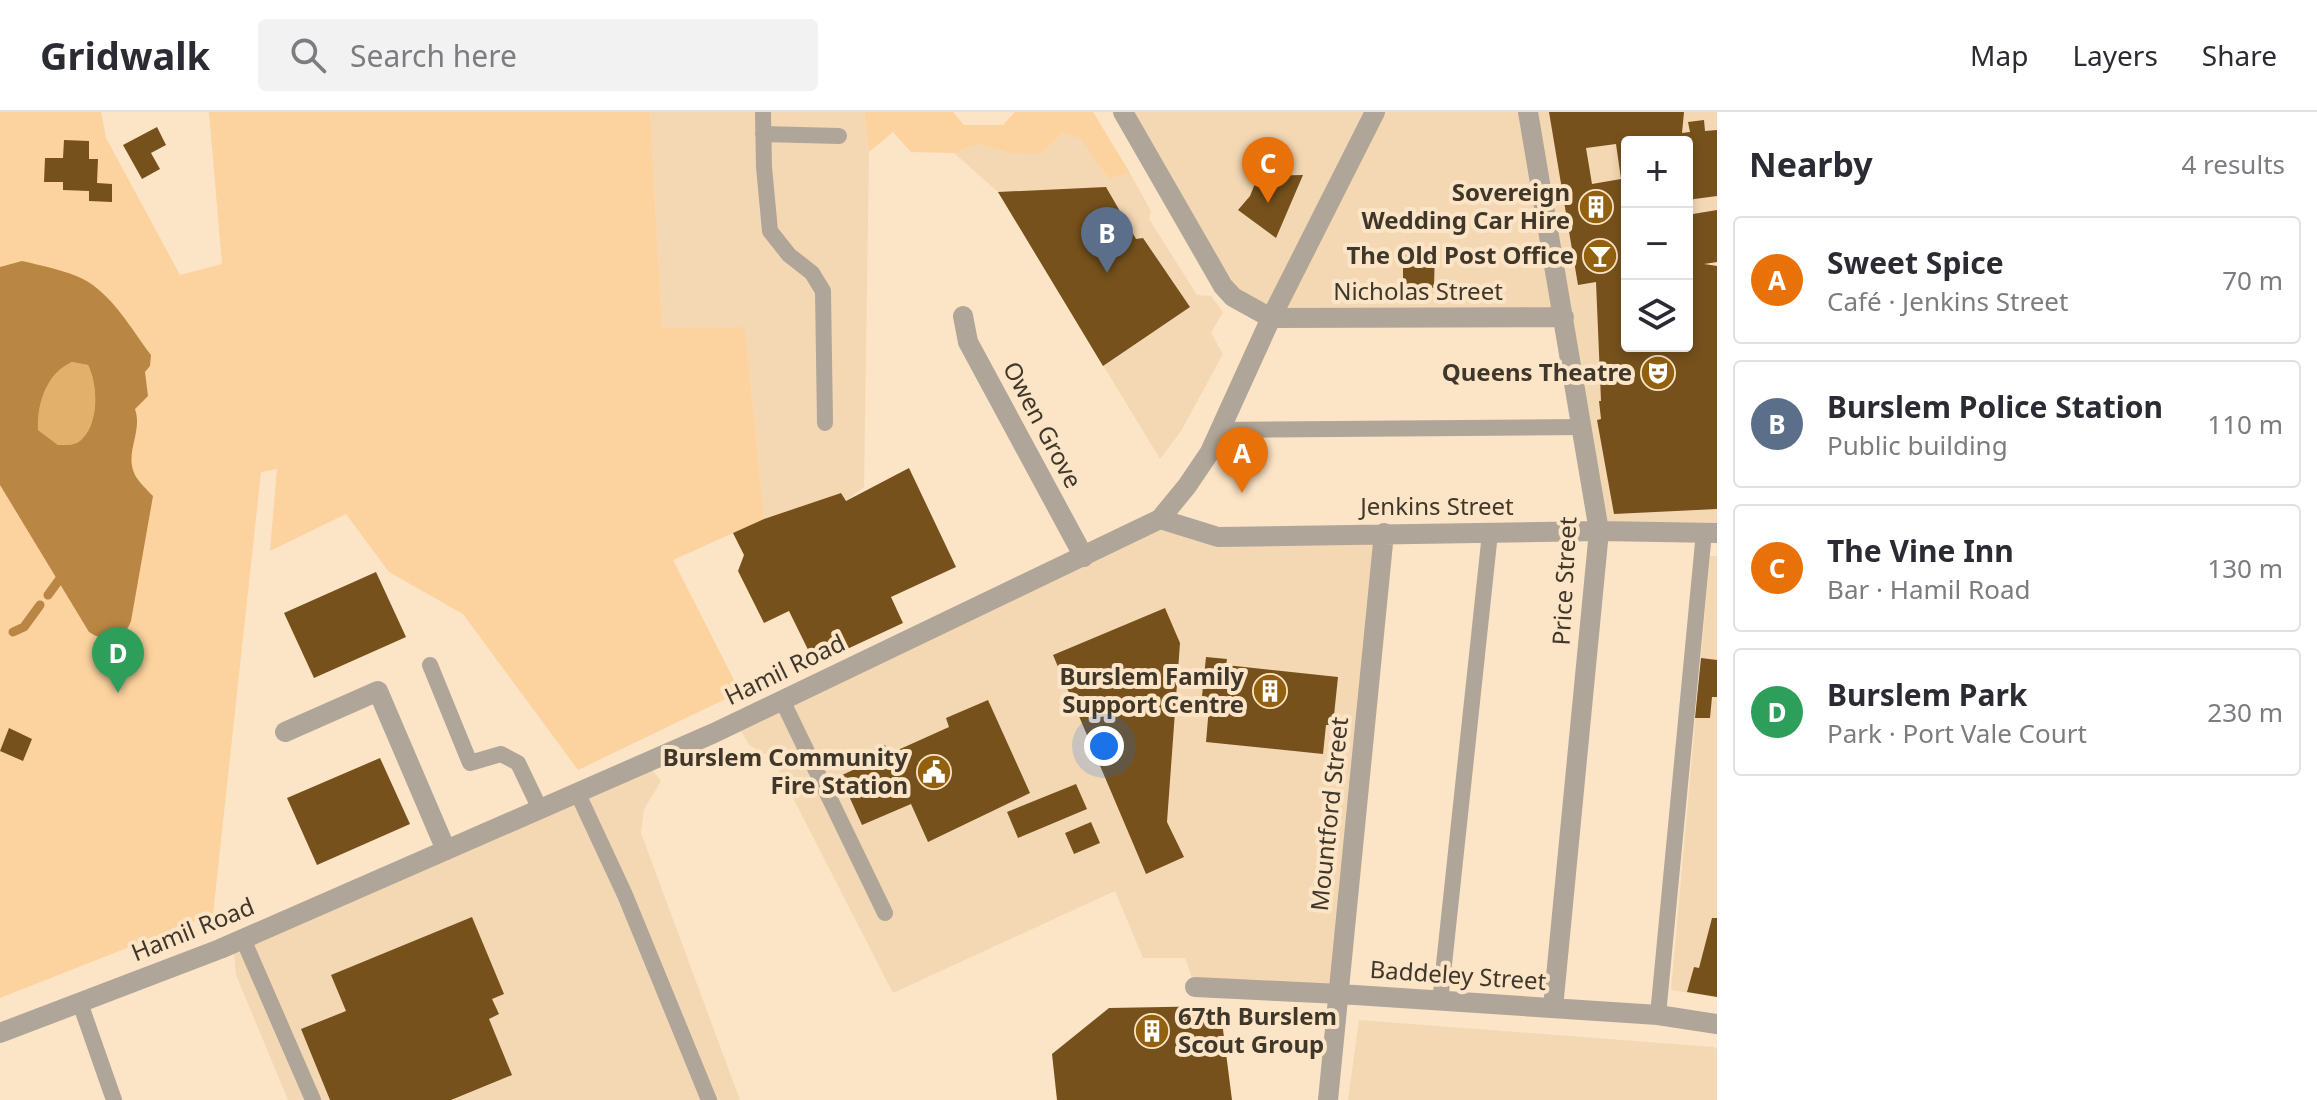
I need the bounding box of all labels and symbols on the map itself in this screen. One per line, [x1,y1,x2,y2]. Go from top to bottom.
pin: C [1242,137,1294,203]
place label: Sovereign Wedding Car Hire [1362,175,1570,236]
building icon: Sovereign Wedding Car Hire [1577,188,1615,226]
pin: B [1081,207,1133,273]
bar icon: The Old Post Office [1581,237,1619,275]
place label: The Old Post Office [1346,238,1574,271]
street label: Nicholas Street [1333,274,1503,307]
theatre icon: Queens Theatre [1639,354,1677,392]
street label: Owen Grove [996,355,1090,493]
place label: Queens Theatre [1442,355,1632,388]
pin: A [1216,427,1268,493]
street label: Jenkins Street [1358,489,1514,522]
street label: Price Street [1544,515,1583,646]
street label: Hamil Road [719,625,850,712]
pin: D [92,627,144,693]
place label: Burslem Family Support Centre [1060,659,1244,720]
building icon: Burslem Family Support Centre [1251,672,1289,710]
street label: Mountford Street [1302,715,1355,912]
your location [1084,726,1124,766]
place label: Burslem Community Fire Station [663,740,908,801]
public building icon: Burslem Community Fire Station [915,753,953,791]
street label: Hamil Road [126,889,259,968]
street label: Baddeley Street [1369,952,1548,997]
place label: 67th Burslem Scout Group [1178,999,1337,1060]
building icon: 67th Burslem Scout Group [1133,1012,1171,1050]

